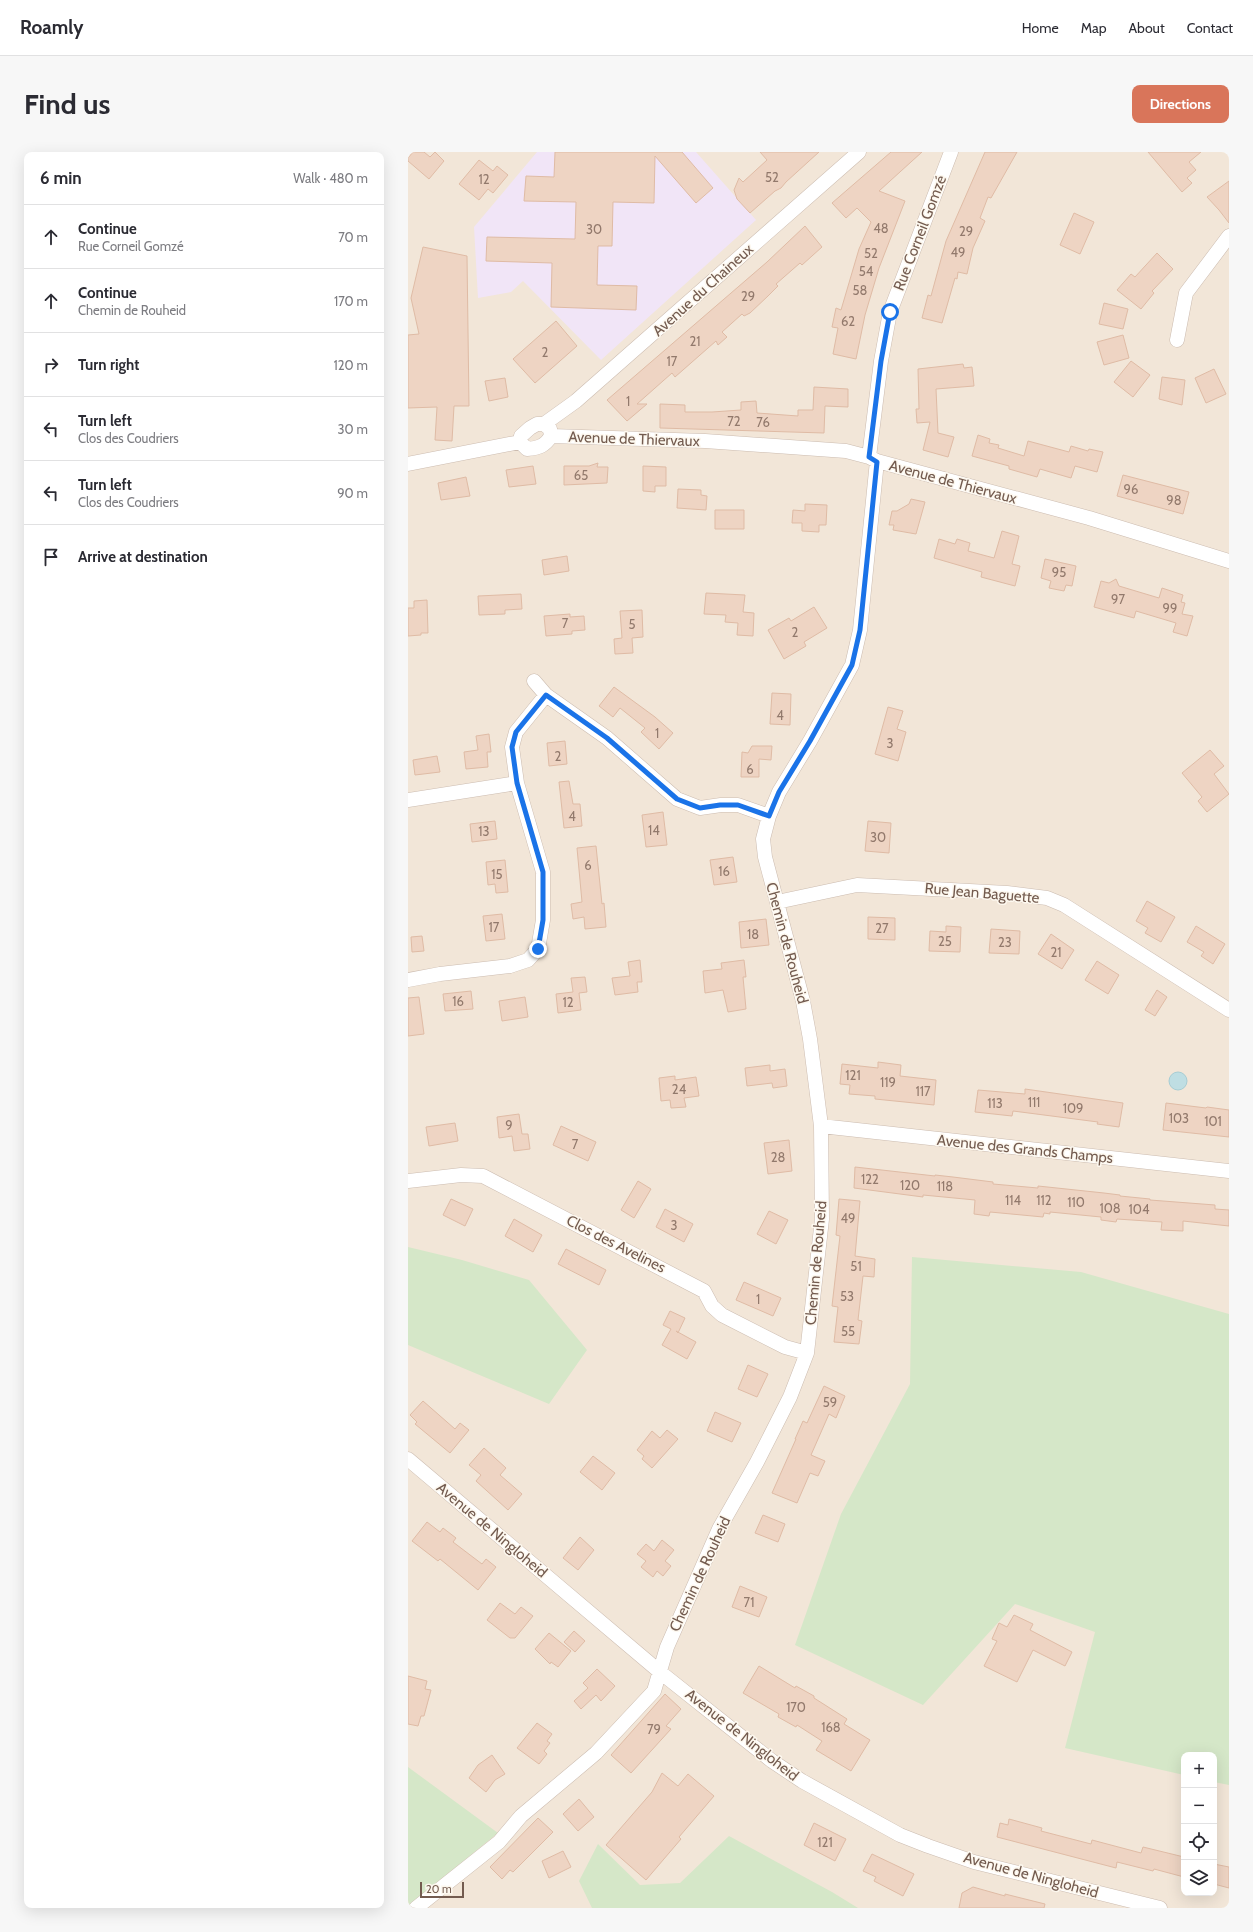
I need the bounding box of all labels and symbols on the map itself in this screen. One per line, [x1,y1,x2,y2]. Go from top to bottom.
house number: 52 [765,169,779,185]
house number: 12 [478,171,490,187]
street label: Rue Corneil Gomzé [890,173,950,293]
house number: 48 [873,220,889,236]
house number: 30 [586,221,602,237]
house number: 29 [959,223,973,239]
street label: Avenue du Chaineux [649,240,757,340]
house number: 49 [951,244,965,260]
house number: 52 [864,245,878,261]
house number: 54 [859,263,874,279]
house number: 58 [853,282,868,298]
house number: 29 [741,288,755,304]
route start [881,303,899,321]
house number: 62 [841,313,855,329]
house number: 21 [689,333,701,349]
house number: 2 [542,344,549,360]
house number: 17 [667,353,678,369]
house number: 1 [626,393,630,409]
house number: 72 [727,413,741,429]
house number: 76 [756,414,770,430]
street label: Avenue de Thiervaux [568,428,700,450]
street label: Avenue de Thiervaux [887,456,1019,508]
house number: 65 [574,467,588,483]
house number: 96 [1124,481,1138,497]
house number: 98 [1166,492,1182,508]
house number: 95 [1052,564,1066,580]
house number: 97 [1111,591,1125,607]
house number: 99 [1163,600,1177,616]
house number: 7 [562,615,569,631]
house number: 5 [628,616,636,632]
house number: 2 [792,624,799,640]
house number: 4 [776,707,784,723]
house number: 1 [655,725,659,741]
house number: 3 [886,735,894,751]
house number: 2 [555,748,562,764]
house number: 6 [746,761,754,777]
house number: 4 [568,808,576,824]
house number: 14 [648,822,660,838]
house number: 13 [478,823,490,839]
house number: 30 [870,829,886,845]
house number: 6 [584,857,592,873]
house number: 16 [718,863,730,879]
house number: 15 [491,866,503,882]
street label: Rue Jean Baguette [924,879,1040,907]
street label: Chemin de Rouheid [762,880,812,1006]
house number: 17 [489,919,500,935]
house number: 27 [875,920,889,936]
house number: 18 [747,926,759,942]
house number: 25 [938,933,952,949]
house number: 23 [998,934,1012,950]
route end [529,940,547,958]
house number: 21 [1050,944,1062,960]
house number: 16 [452,993,464,1009]
house number: 12 [562,994,574,1010]
house number: 121 [845,1067,861,1083]
house number: 119 [880,1074,896,1090]
house number: 24 [672,1081,687,1097]
house number: 117 [915,1083,931,1099]
house number: 111 [1028,1094,1040,1110]
house number: 113 [987,1095,1003,1111]
house number: 109 [1063,1100,1083,1116]
house number: 103 [1169,1110,1189,1126]
house number: 101 [1204,1113,1222,1129]
house number: 9 [505,1117,513,1133]
street label: Avenue des Grands Champs [936,1131,1114,1167]
house number: 7 [572,1136,579,1152]
house number: 28 [771,1149,785,1165]
house number: 122 [861,1171,879,1187]
house number: 120 [900,1177,920,1193]
house number: 118 [937,1178,953,1194]
house number: 114 [1005,1192,1021,1208]
house number: 112 [1036,1192,1052,1208]
house number: 110 [1067,1194,1085,1210]
street label: Chemin de Rouheid [802,1200,830,1326]
house number: 108 [1099,1200,1121,1216]
house number: 104 [1129,1201,1150,1217]
house number: 49 [841,1210,855,1226]
street label: Clos des Avelines [563,1211,669,1277]
house number: 3 [670,1217,678,1233]
house number: 51 [850,1258,862,1274]
house number: 53 [840,1288,854,1304]
house number: 1 [756,1291,760,1307]
house number: 55 [841,1323,855,1339]
house number: 59 [823,1394,837,1410]
street label: Avenue de Ningloheid [433,1478,551,1582]
street label: Chemin de Rouheid [665,1514,735,1634]
house number: 71 [744,1594,754,1610]
street label: Avenue de Ningloheid [682,1685,802,1785]
house number: 170 [786,1699,806,1715]
house number: 168 [821,1719,841,1735]
house number: 79 [647,1721,661,1737]
house number: 121 [817,1834,833,1850]
street label: Avenue de Ningloheid [962,1848,1100,1902]
scale bar [420,1880,464,1899]

